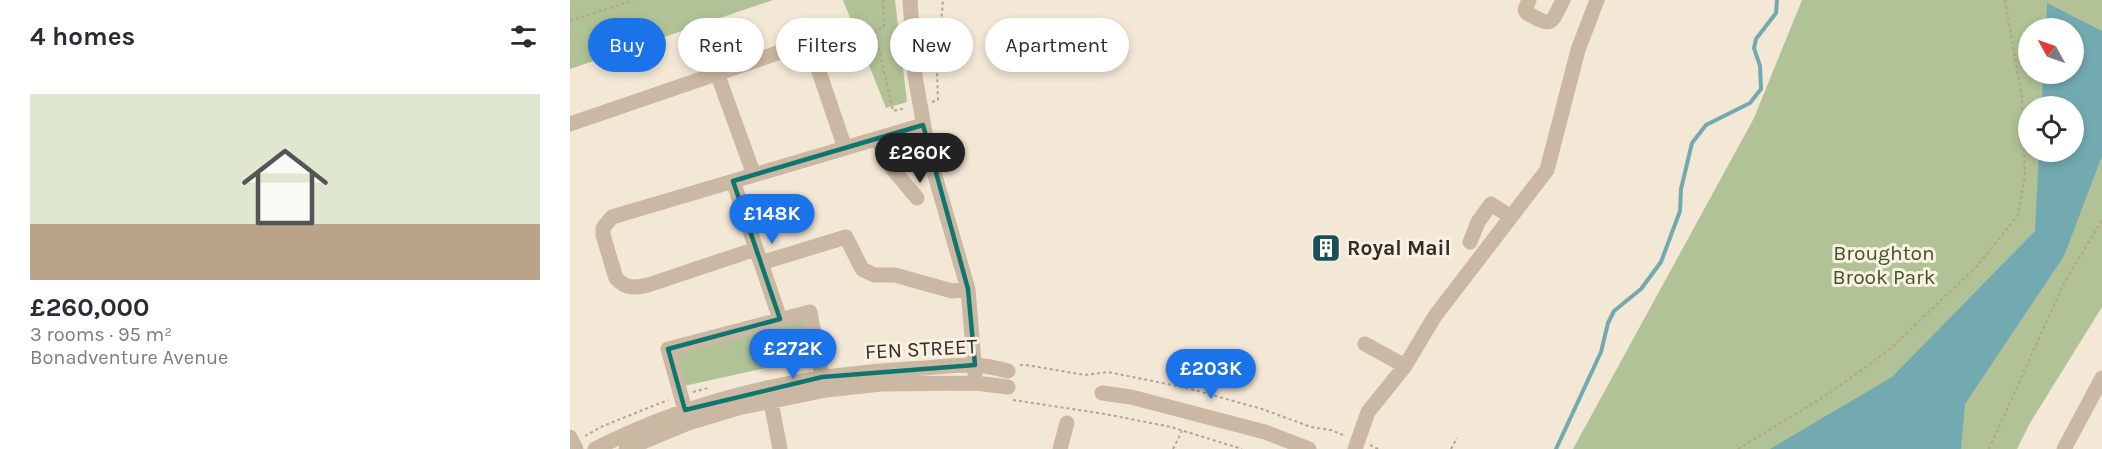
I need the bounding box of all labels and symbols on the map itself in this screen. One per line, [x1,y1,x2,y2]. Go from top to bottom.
north arrow [2018,18,2084,84]
pin: £260K [878,133,962,184]
pin: £148K [730,194,814,245]
building icon: Royal Mail [1310,232,1342,264]
place label: Royal Mail [1347,236,1451,260]
park label: Broughton Brook Park [1832,241,1936,289]
pin: £272K [751,329,835,380]
street label: FEN STREET [864,334,978,364]
pin: £203K [1169,349,1253,400]

